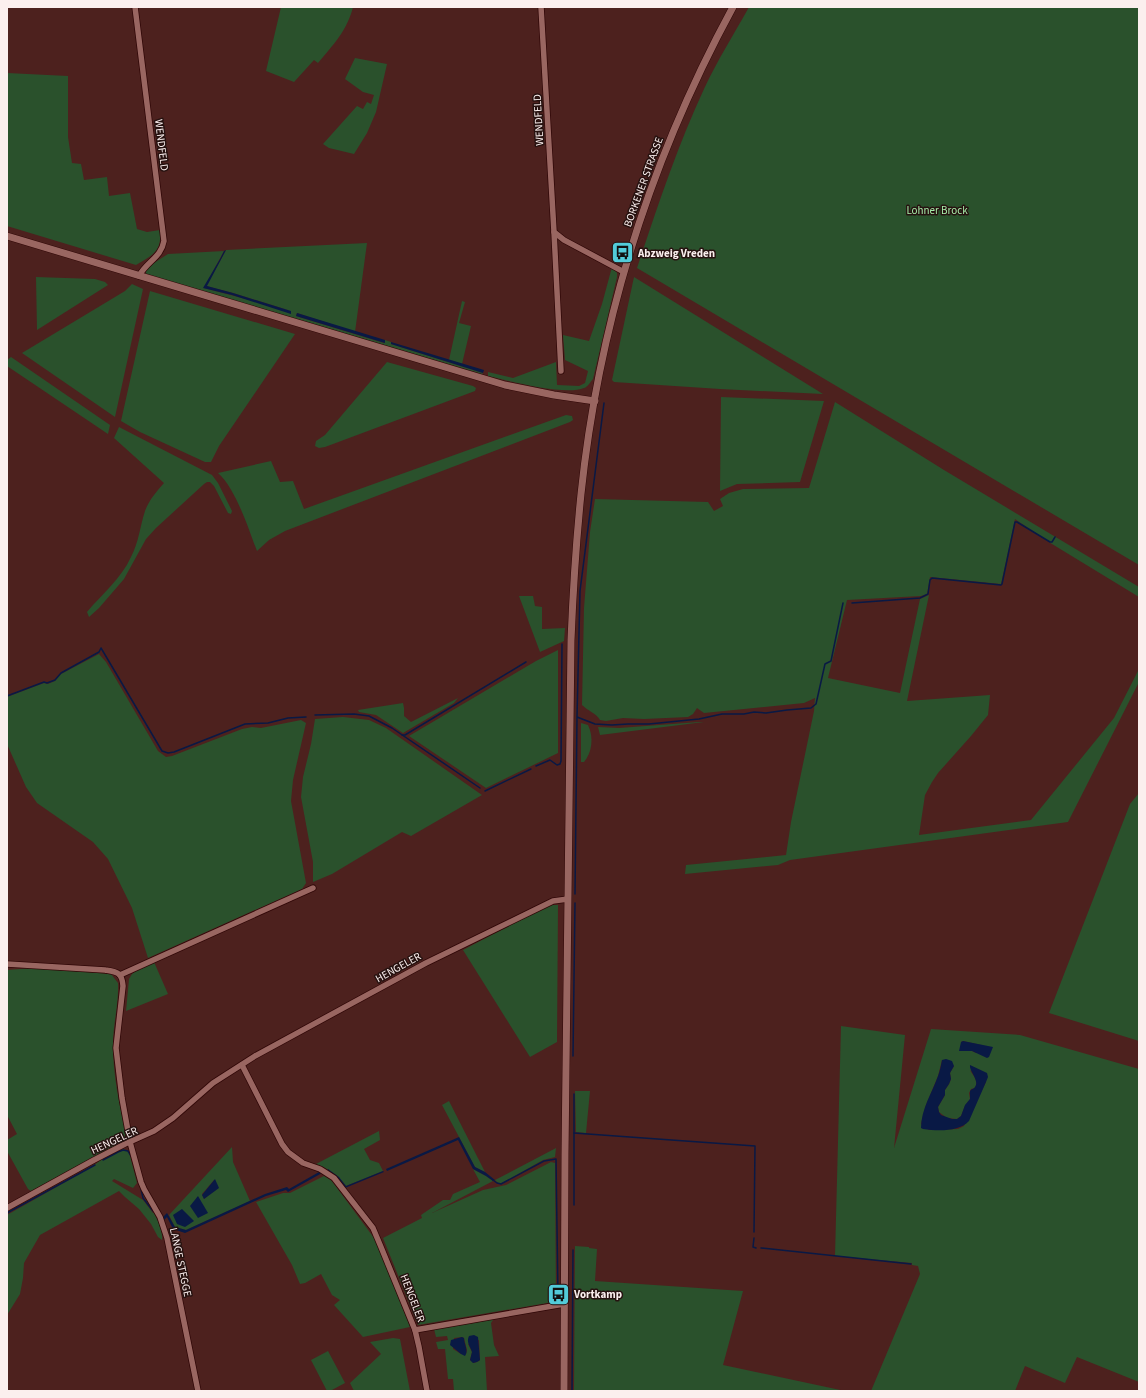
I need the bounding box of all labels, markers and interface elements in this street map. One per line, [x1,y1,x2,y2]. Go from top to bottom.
street label: WENDFELD [530,94,547,146]
street label: WENDFELD [151,119,172,172]
street label: BORKENER STRASSE [620,135,667,229]
park label: Lohner Brock [906,203,968,218]
bus stop icon: Abzweig Vreden [610,240,636,266]
place label: Abzweig Vreden [637,246,715,261]
street label: HENGELER [373,949,424,986]
street label: HENGELER [88,1123,140,1158]
street label: LANGE STEGGE [166,1226,195,1298]
street label: HENGELER [397,1272,429,1324]
bus stop icon: Vortkamp [545,1281,571,1307]
place label: Vortkamp [573,1287,622,1302]

